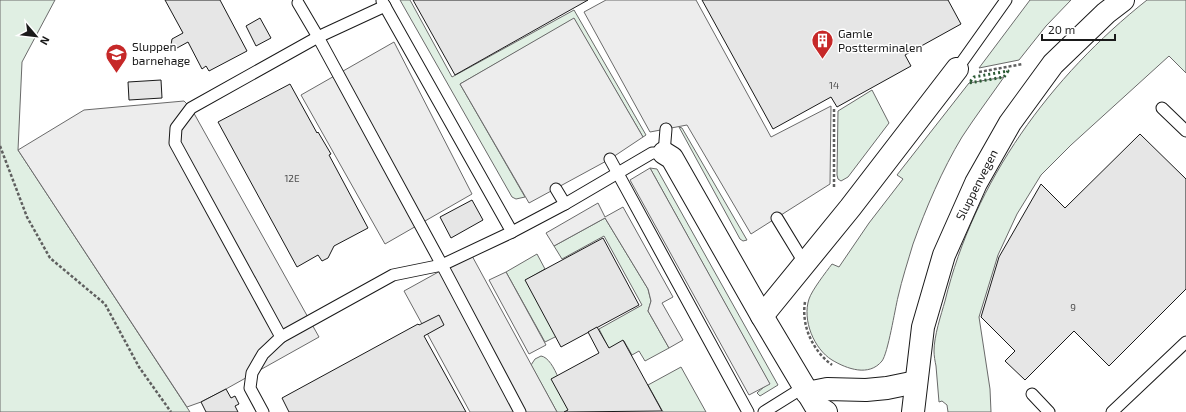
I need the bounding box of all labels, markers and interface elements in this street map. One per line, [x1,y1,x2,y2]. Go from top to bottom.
north arrow [16,16,56,56]
scale bar [1042,16,1115,42]
text: 20 m [1048,22,1075,36]
place label: Gamle Postterminalen [838,26,922,54]
building icon: Gamle Postterminalen [809,28,835,61]
text: N [38,34,53,48]
place label: Sluppen barnehage [132,39,190,67]
school or university icon: Sluppen barnehage [103,41,129,74]
house number: 14 [829,79,839,91]
street label: Sluppenvegen [952,147,1000,222]
house number: 12E [284,172,300,184]
house number: 9 [1070,301,1076,313]

